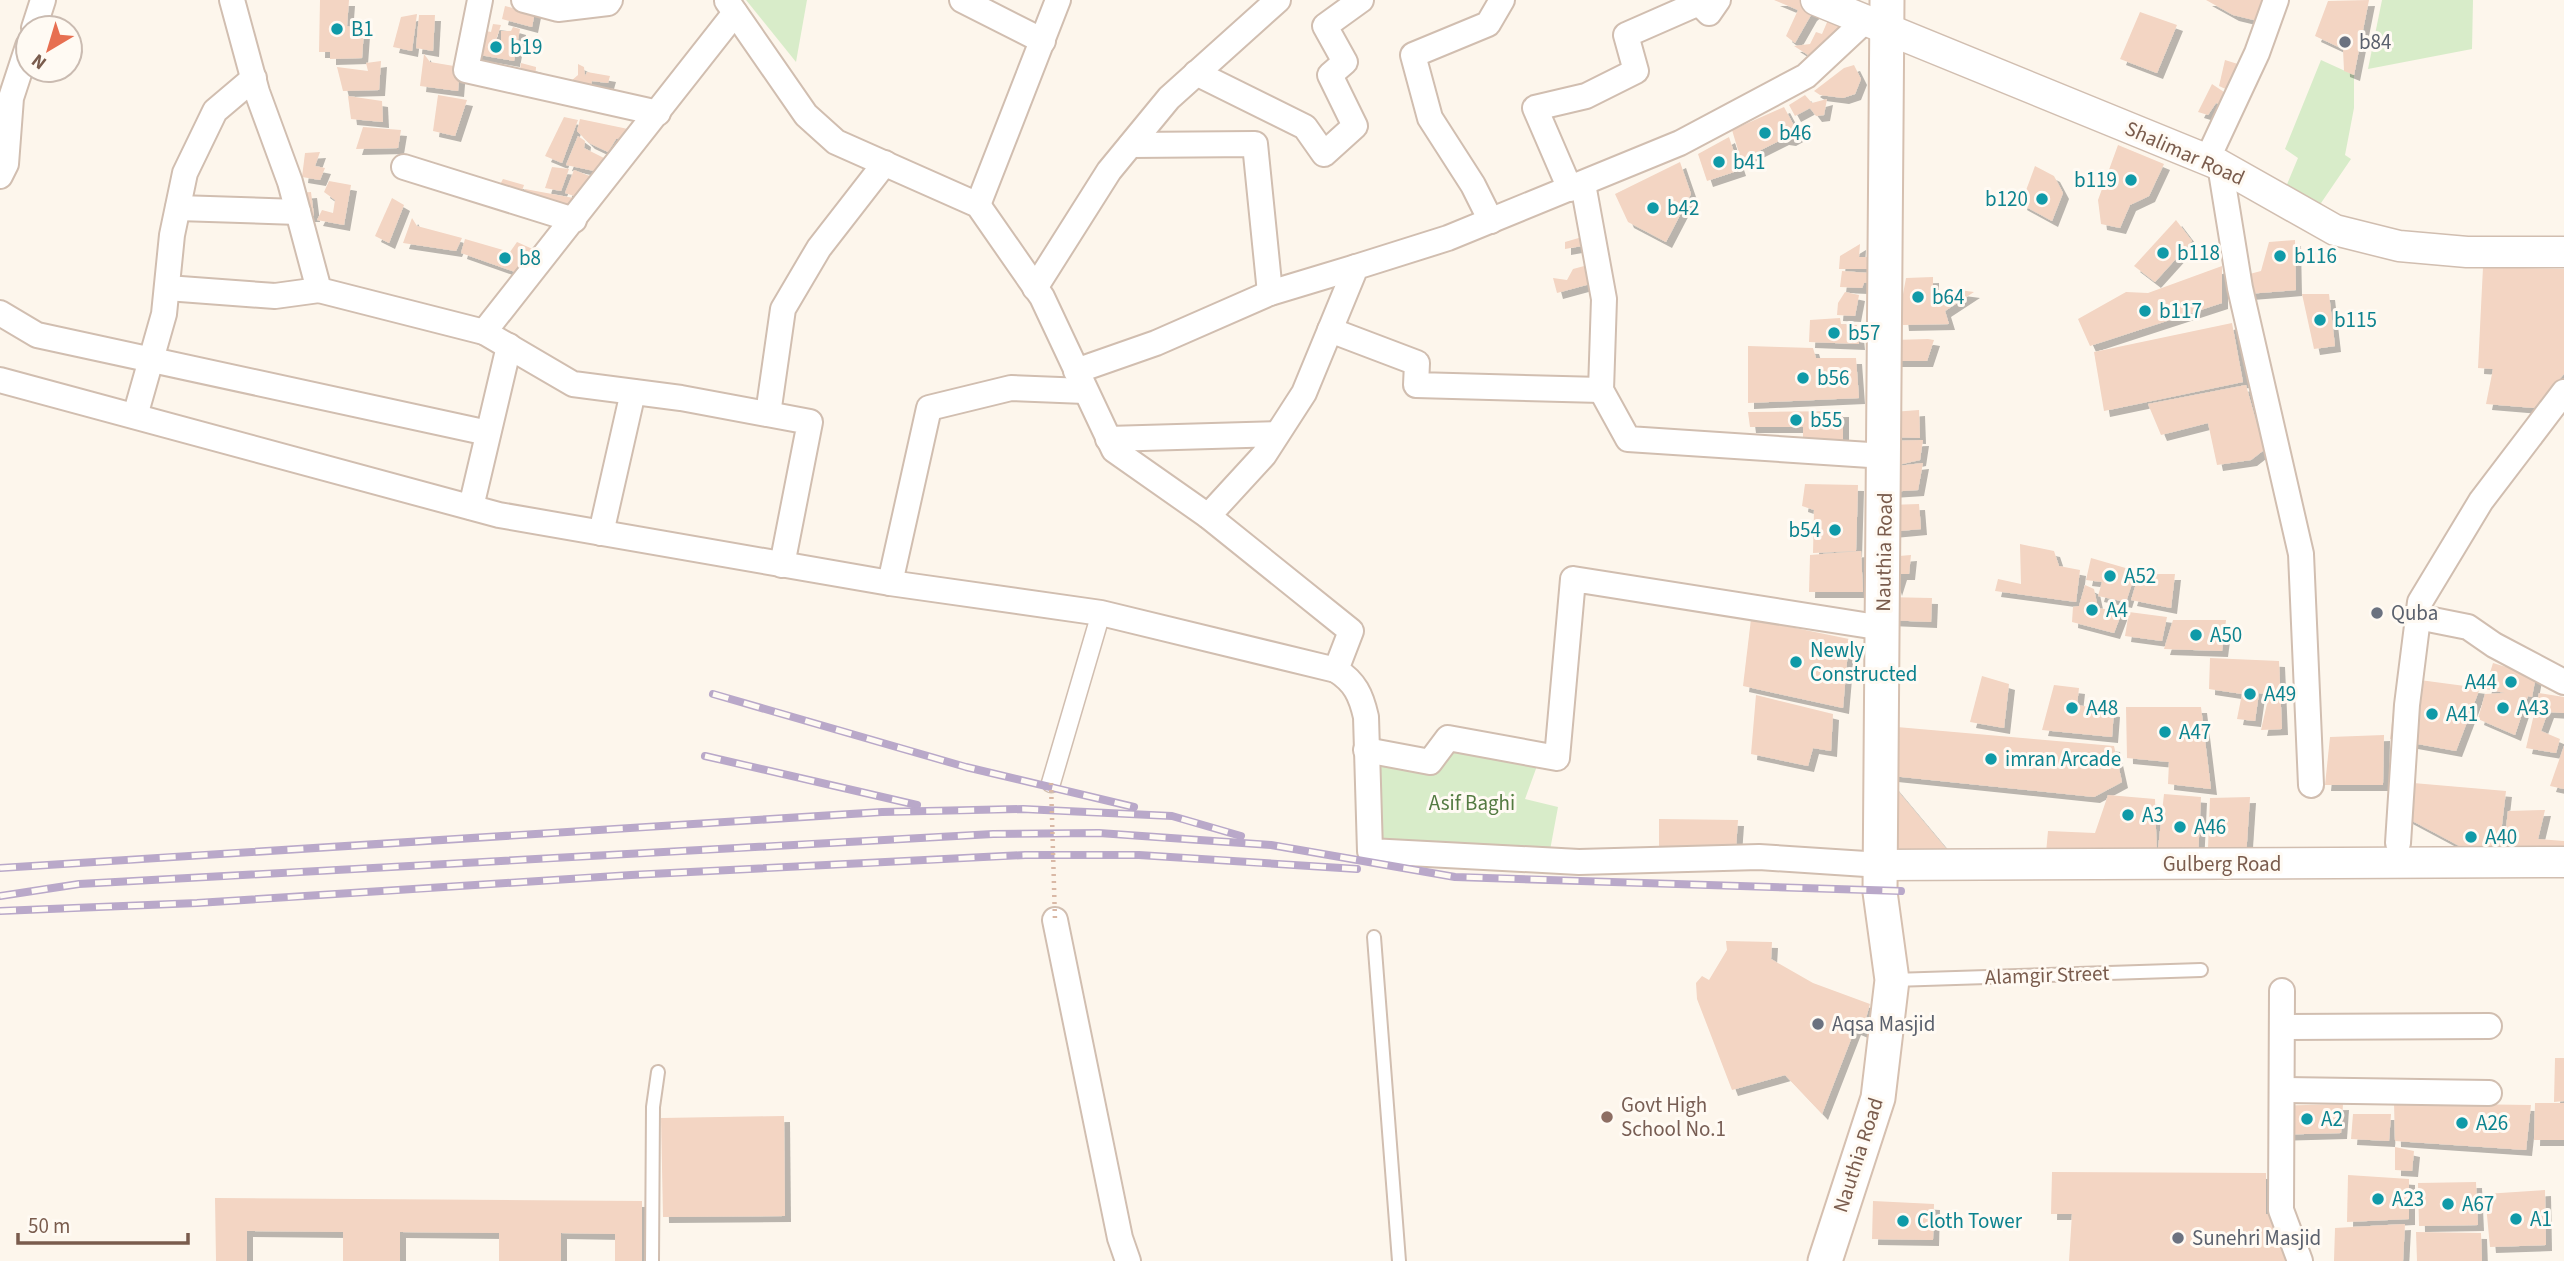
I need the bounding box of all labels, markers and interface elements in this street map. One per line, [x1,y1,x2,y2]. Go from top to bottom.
north arrow [14,14,84,84]
place label: B1 [351,14,374,44]
marker: B1 [329,21,345,37]
place label: b84 [2359,27,2392,57]
place label: b19 [510,32,543,62]
marker: b84 [2337,34,2353,50]
marker: b19 [488,39,504,55]
text: N [26,47,53,76]
street label: Shalimar Road [2120,113,2250,193]
place label: b46 [1779,118,1812,148]
marker: b46 [1757,125,1773,141]
place label: b41 [1733,147,1766,177]
marker: b41 [1711,154,1727,170]
place label: b119 [2074,165,2117,195]
marker: b119 [2123,172,2139,188]
place label: b120 [1985,184,2028,214]
marker: b120 [2034,191,2050,207]
place label: b42 [1667,193,1700,223]
marker: b42 [1645,200,1661,216]
place label: b118 [2177,238,2220,268]
place label: b116 [2294,241,2337,271]
place label: b8 [519,243,541,273]
marker: b118 [2155,245,2171,261]
marker: b116 [2272,248,2288,264]
marker: b8 [497,250,513,266]
place label: b64 [1932,282,1965,312]
marker: b64 [1910,289,1926,305]
place label: b117 [2159,296,2202,326]
marker: b117 [2137,303,2153,319]
place label: b115 [2334,305,2377,335]
marker: b115 [2312,312,2328,328]
place label: b57 [1848,318,1881,348]
marker: b57 [1826,325,1842,341]
place label: b56 [1817,363,1850,393]
marker: b56 [1795,370,1811,386]
place label: b55 [1810,405,1843,435]
marker: b55 [1788,412,1804,428]
street label: Nauthia Road [1868,492,1900,612]
place label: b54 [1789,515,1821,545]
marker: b54 [1827,522,1843,538]
place label: A52 [2124,561,2156,591]
marker: A52 [2102,568,2118,584]
place label: A4 [2106,595,2128,625]
place label: Quba [2391,598,2438,628]
marker: A4 [2084,602,2100,618]
marker: Quba [2369,605,2385,621]
place label: A50 [2210,620,2242,650]
marker: A50 [2188,627,2204,643]
place label: Newly Constructed [1810,635,1917,689]
marker: Newly Constructed [1788,654,1804,670]
place label: A44 [2465,667,2497,697]
marker: A44 [2503,674,2519,690]
place label: A49 [2264,679,2296,709]
marker: A49 [2242,686,2258,702]
place label: A48 [2086,693,2118,723]
place label: A43 [2517,693,2549,723]
place label: A41 [2446,699,2478,729]
marker: A48 [2064,700,2080,716]
marker: A43 [2495,700,2511,716]
marker: A41 [2424,706,2440,722]
place label: A47 [2179,717,2211,747]
marker: A47 [2157,724,2173,740]
place label: imran Arcade [2005,744,2121,774]
marker: imran Arcade [1983,751,1999,767]
park label: Asif Baghi [1429,788,1515,818]
place label: A3 [2142,800,2164,830]
marker: A3 [2120,807,2136,823]
place label: A46 [2194,812,2226,842]
marker: A46 [2172,819,2188,835]
place label: A40 [2485,822,2517,852]
marker: A40 [2463,829,2479,845]
street label: Gulberg Road [2163,849,2281,879]
street label: Alamgir Street [1984,958,2110,992]
place label: Aqsa Masjid [1832,1009,1935,1039]
marker: Aqsa Masjid [1810,1016,1826,1032]
place label: Govt High School No.1 [1621,1090,1726,1144]
street label: Nauthia Road [1825,1094,1891,1216]
place label: A2 [2321,1104,2343,1134]
place label: A26 [2476,1108,2508,1138]
marker: Govt High School No.1 [1599,1109,1615,1125]
marker: A2 [2299,1111,2315,1127]
marker: A26 [2454,1115,2470,1131]
place label: A23 [2392,1184,2424,1214]
place label: A67 [2462,1189,2494,1219]
marker: A23 [2370,1191,2386,1207]
marker: A67 [2440,1196,2456,1212]
scale bar [18,1202,187,1246]
place label: A1 [2530,1204,2552,1234]
place label: Cloth Tower [1917,1206,2023,1236]
text: 50 m [28,1211,70,1241]
marker: A1 [2508,1211,2524,1227]
marker: Cloth Tower [1895,1213,1911,1229]
place label: Sunehri Masjid [2192,1223,2321,1253]
marker: Sunehri Masjid [2170,1230,2186,1246]

